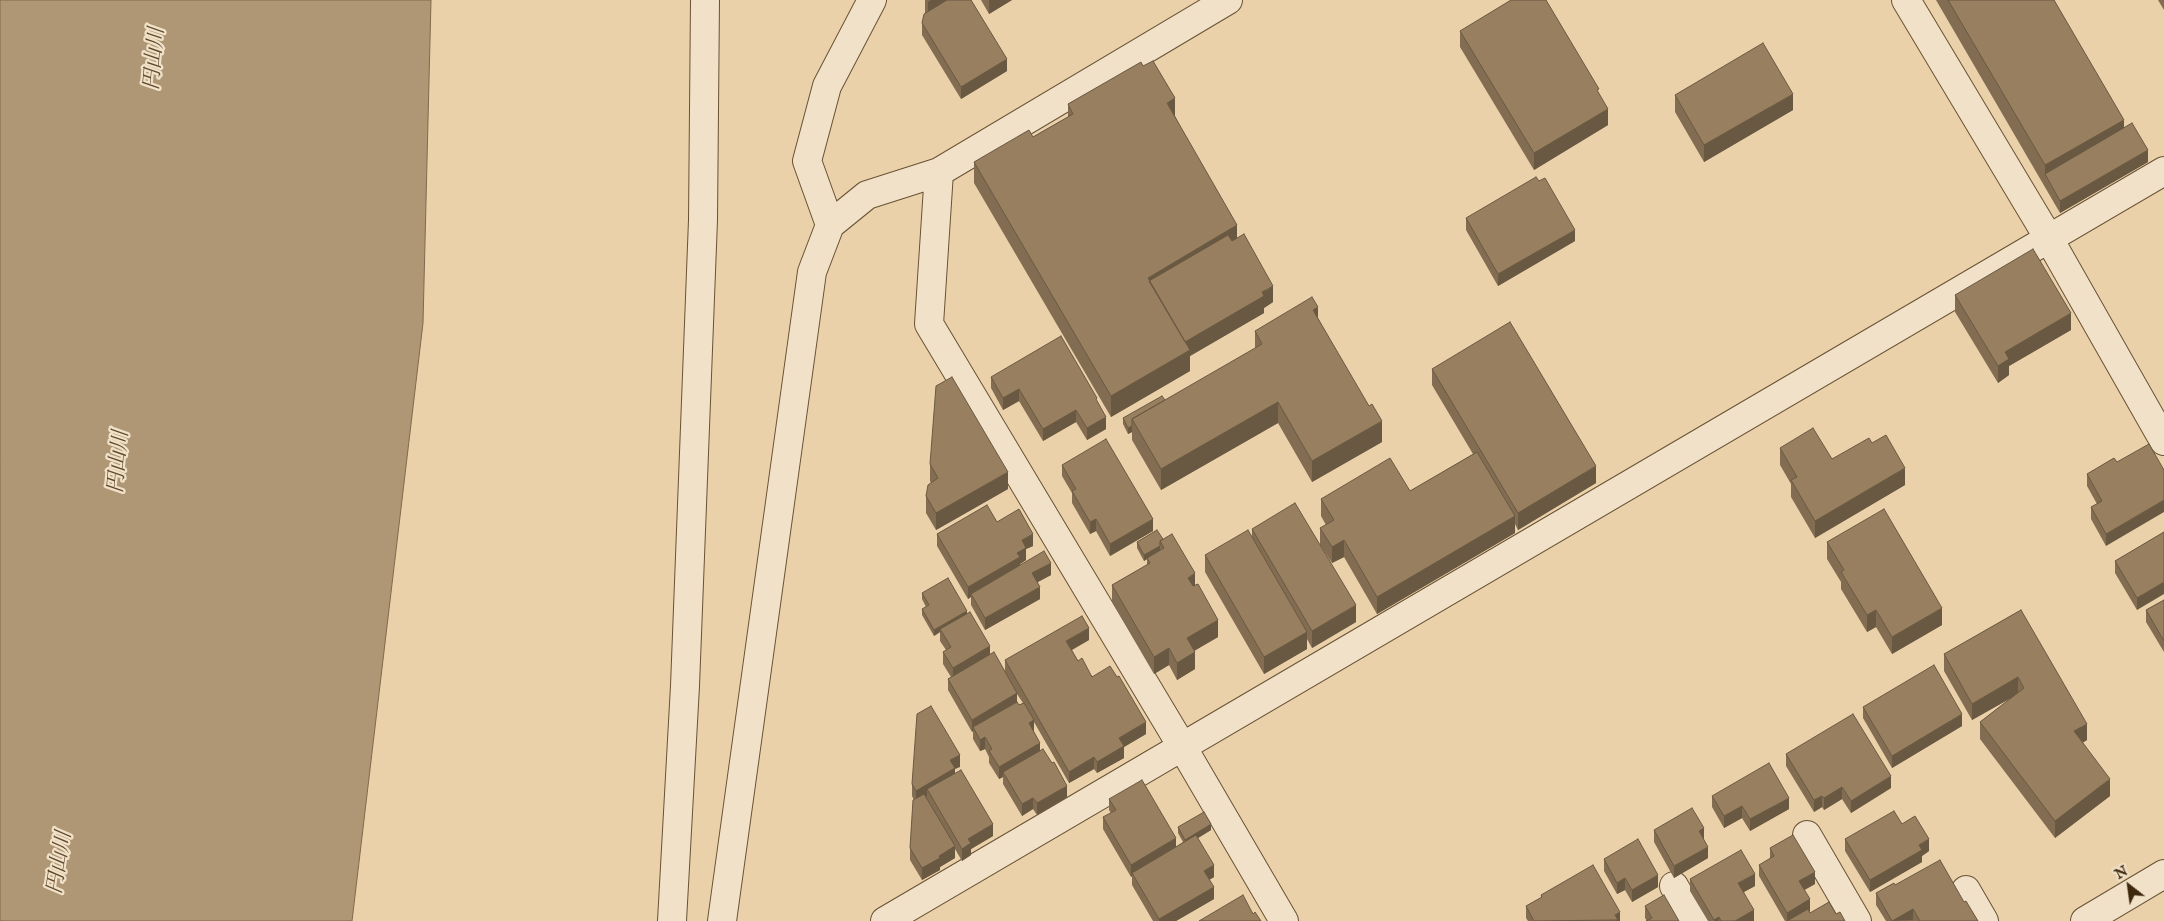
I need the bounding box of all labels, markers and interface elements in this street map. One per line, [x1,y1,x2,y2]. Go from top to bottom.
water label: 円山川 [141,27,171,91]
water label: 円山川 [105,430,135,494]
water label: 円山川 [44,830,78,896]
north arrow [2104,861,2154,911]
text: N [2112,862,2131,884]

